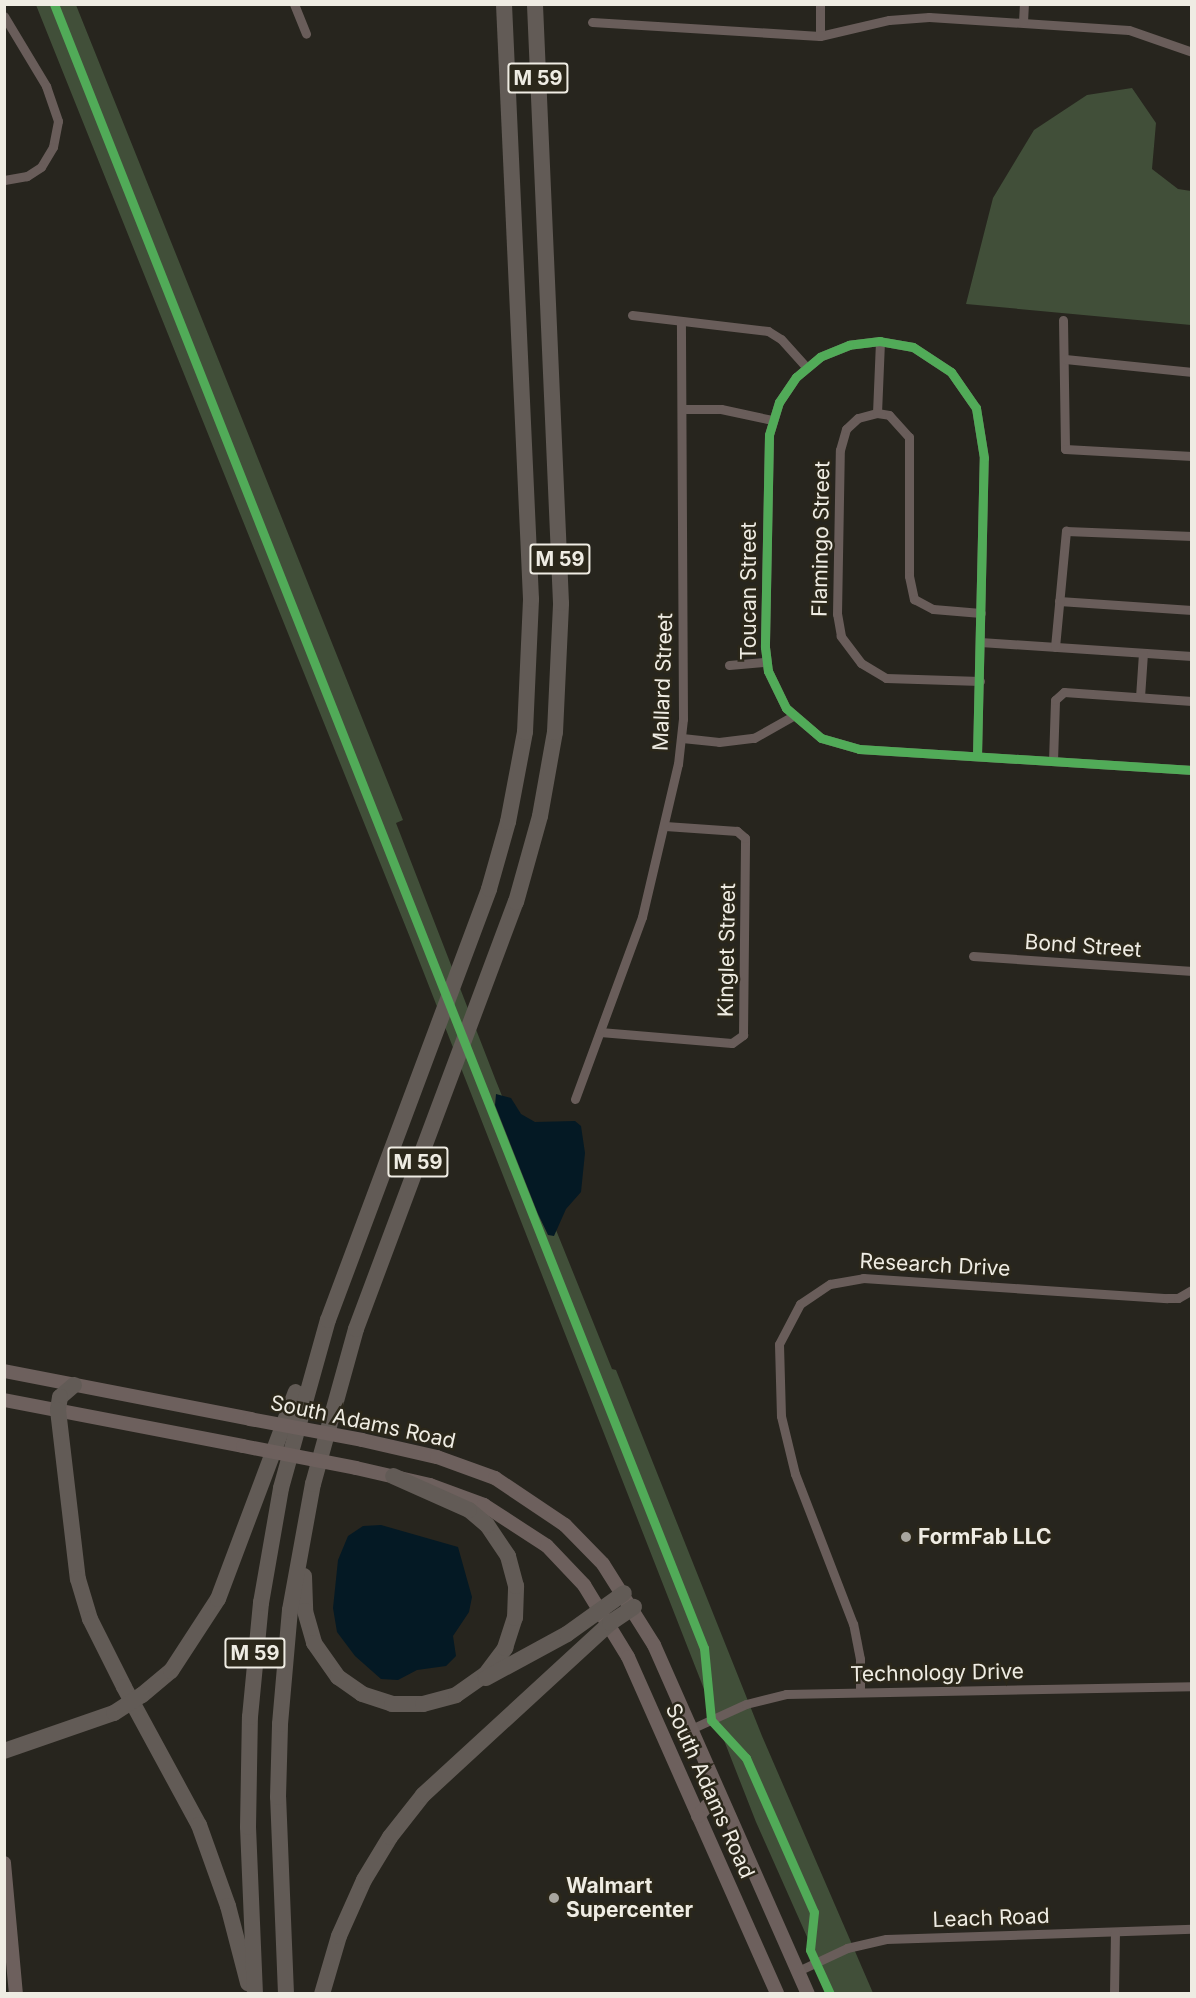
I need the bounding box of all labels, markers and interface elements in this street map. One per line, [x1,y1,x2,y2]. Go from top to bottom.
road number: M 59 [506,61,570,95]
street label: Flamingo Street [807,461,835,617]
street label: Toucan Street [736,522,762,660]
road number: M 59 [528,542,592,576]
street label: Mallard Street [648,612,678,752]
street label: Kinglet Street [713,883,741,1017]
street label: Bond Street [1024,929,1142,963]
road number: M 59 [386,1145,450,1179]
street label: Research Drive [859,1248,1011,1282]
street label: South Adams Road [268,1390,458,1454]
place label: FormFab LLC [918,1524,1052,1550]
marker: FormFab LLC [899,1530,913,1544]
road number: M 59 [224,1636,286,1670]
street label: Technology Drive [850,1659,1024,1687]
street label: South Adams Road [660,1700,760,1882]
place label: Walmart Supercenter [566,1873,693,1923]
marker: Walmart Supercenter [547,1891,561,1905]
street label: Leach Road [932,1903,1050,1933]

